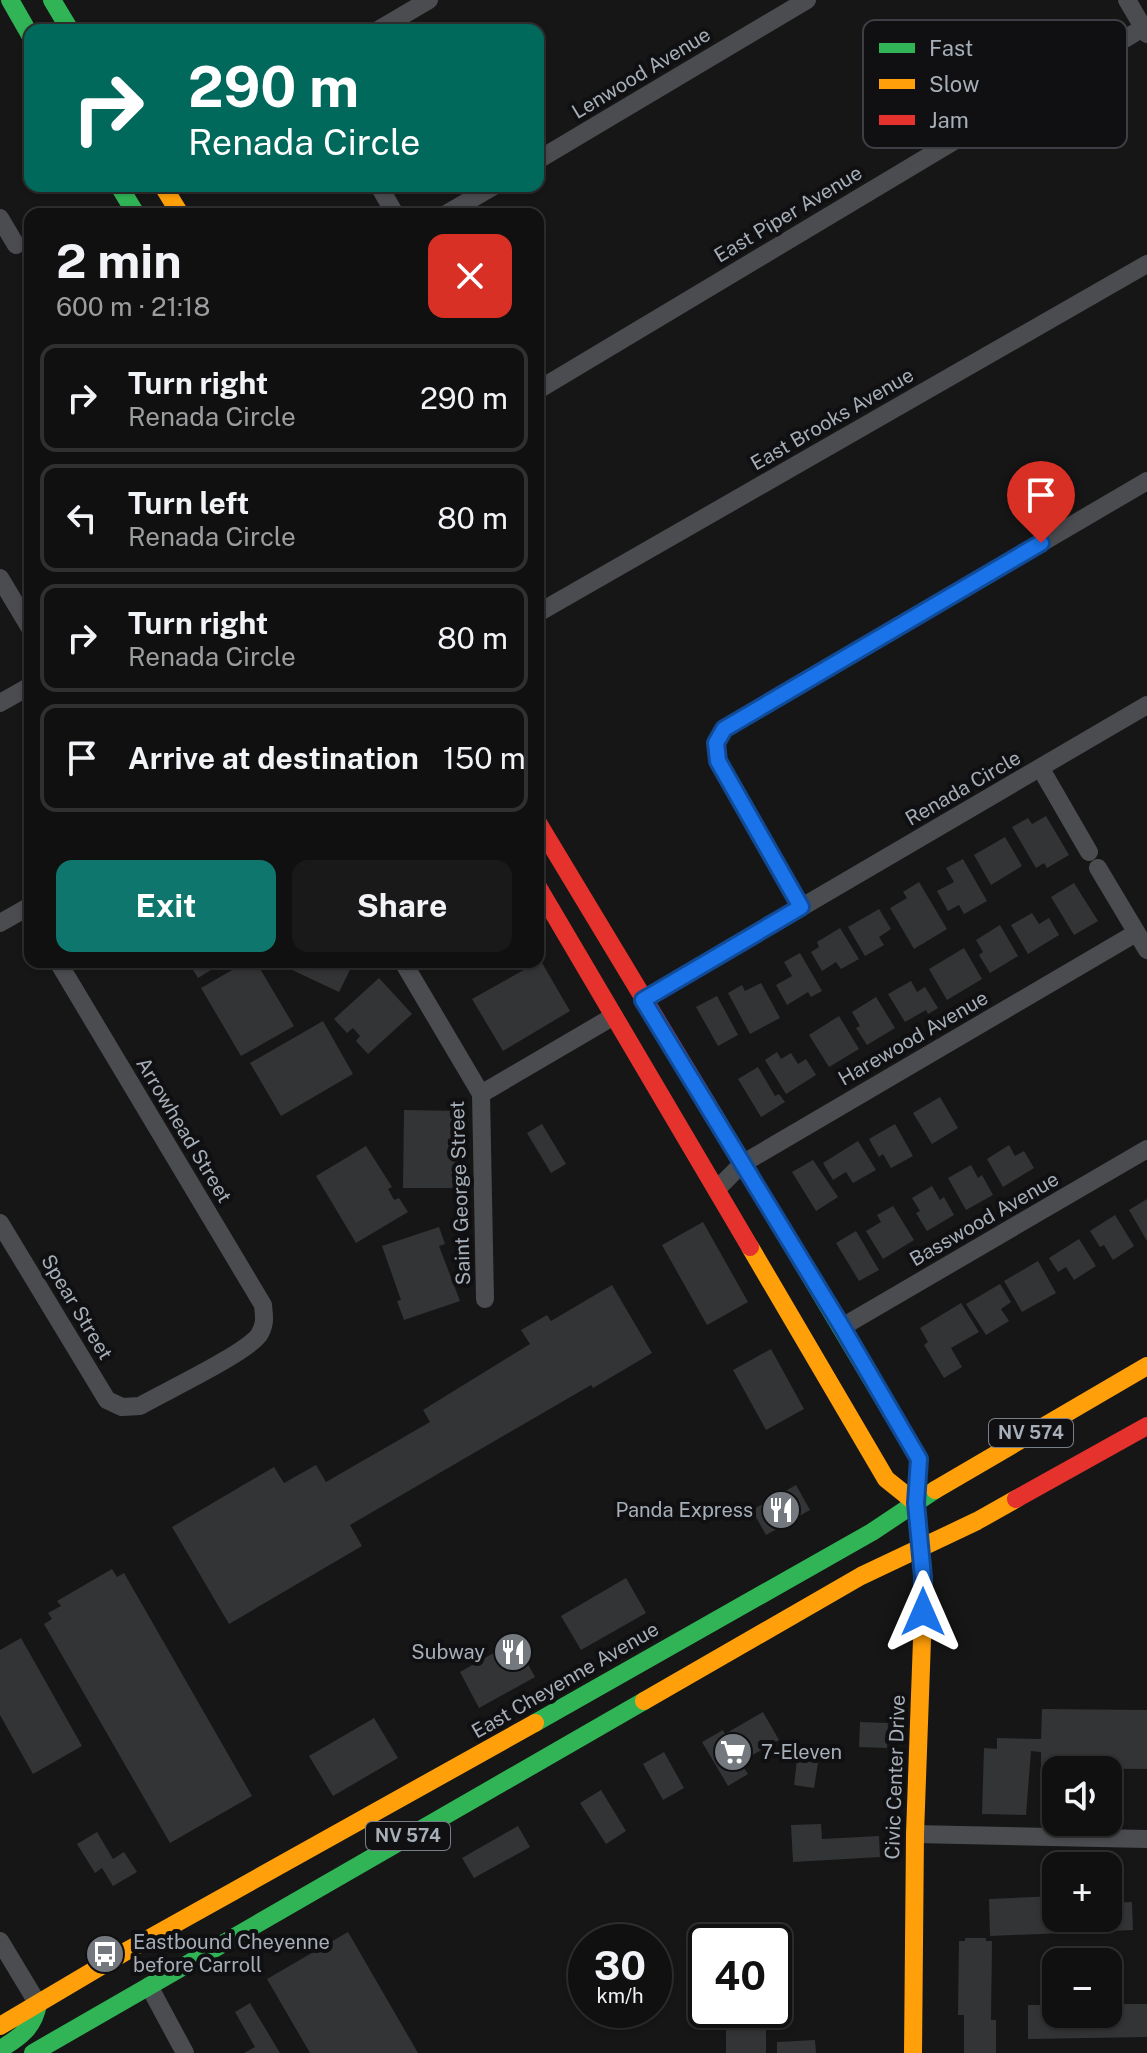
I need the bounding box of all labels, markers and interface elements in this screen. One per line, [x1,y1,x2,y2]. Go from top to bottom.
legend [863,20,1127,148]
street label: Lenwood Avenue [567,22,715,124]
text: Fast [929,35,973,61]
text: 290 m [188,54,359,120]
icon: right [56,56,160,160]
text: Slow [929,71,979,97]
text: Jam [929,107,969,133]
text: Renada Circle [188,121,420,163]
street label: East Piper Avenue [710,160,866,268]
text: 2 min [56,232,182,289]
button: close [428,234,512,318]
text: 600 m · 21:18 [56,291,210,322]
street label: East Brooks Avenue [746,363,918,475]
text: Turn right [128,365,268,401]
icon: right [60,376,104,420]
text: 290 m [420,380,508,416]
text: Renada Circle [128,401,296,432]
pin [1007,461,1075,543]
icon: arrive [1019,473,1063,517]
text: Turn left [128,485,249,521]
icon: left [60,496,104,540]
text: 80 m [437,500,508,536]
text: Renada Circle [128,521,296,552]
text: Turn right [128,605,268,641]
icon: right [60,616,104,660]
text: 80 m [437,620,508,656]
text: Renada Circle [128,641,296,672]
icon: arrive [60,736,104,780]
text: Arrive at destination [128,740,419,776]
text: 150 m [443,740,526,776]
street label: Renada Circle [901,745,1025,831]
button: Exit [56,860,276,952]
button: Share [292,860,512,952]
street label: Harewood Avenue [834,985,992,1091]
street label: Arrowhead Street [131,1053,237,1207]
street label: Saint George Street [445,1100,475,1286]
street label: Basswood Avenue [905,1167,1063,1271]
street label: Spear Street [36,1250,118,1364]
road number: NV 574 [989,1419,1073,1447]
restaurant icon: Panda Express [760,1489,802,1531]
place label: Panda Express [615,1498,753,1522]
position arrow [881,1570,965,1654]
street label: East Cheyenne Avenue [467,1617,663,1743]
restaurant icon: Subway [492,1631,534,1673]
place label: Subway [411,1640,485,1664]
street label: Civic Center Drive [880,1694,910,1860]
supermarket icon: 7-Eleven [712,1731,754,1773]
place label: 7-Eleven [761,1740,842,1764]
map controls [1042,1756,1122,2028]
button: sound [1042,1756,1122,1836]
road number: NV 574 [366,1822,450,1850]
button: + [1042,1852,1122,1932]
speed limit sign: 40 [688,1924,792,2028]
place label: Eastbound Cheyenne before Carroll [133,1930,330,1977]
bus stop icon: Eastbound Cheyenne before Carroll [84,1933,126,1975]
text: 30 [594,1942,646,1989]
button: − [1042,1948,1122,2028]
text: km/h [596,1984,644,2008]

